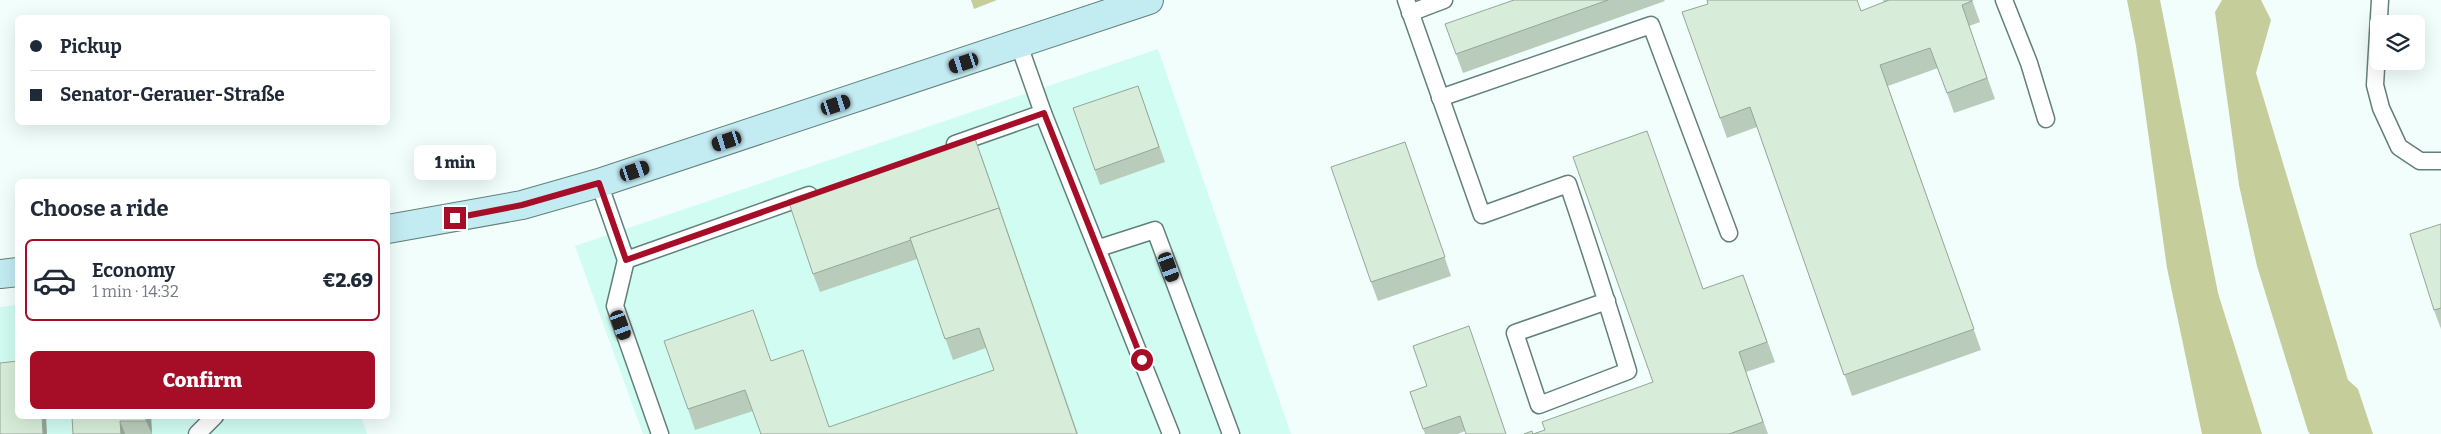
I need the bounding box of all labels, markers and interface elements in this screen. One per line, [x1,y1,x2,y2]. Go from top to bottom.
map controls [2370,15,2425,70]
button: layers [2370,15,2425,70]
text: Pickup [60,35,122,58]
car [947,51,980,75]
text: Senator-Gerauer-Straße [60,83,285,106]
car [819,93,852,117]
car [710,129,743,153]
callout: 1 min [414,146,496,180]
text: 1 min [435,153,475,172]
car [618,159,651,183]
text: Choose a ride [30,195,169,222]
route end [444,207,466,229]
car [1156,250,1181,284]
icon: car [32,258,77,303]
text: Economy [92,259,175,282]
text: €2.69 [323,269,373,292]
text: 1 min · 14:32 [92,282,179,301]
car [608,308,633,342]
route start [1131,349,1153,371]
button: Confirm [30,351,375,409]

